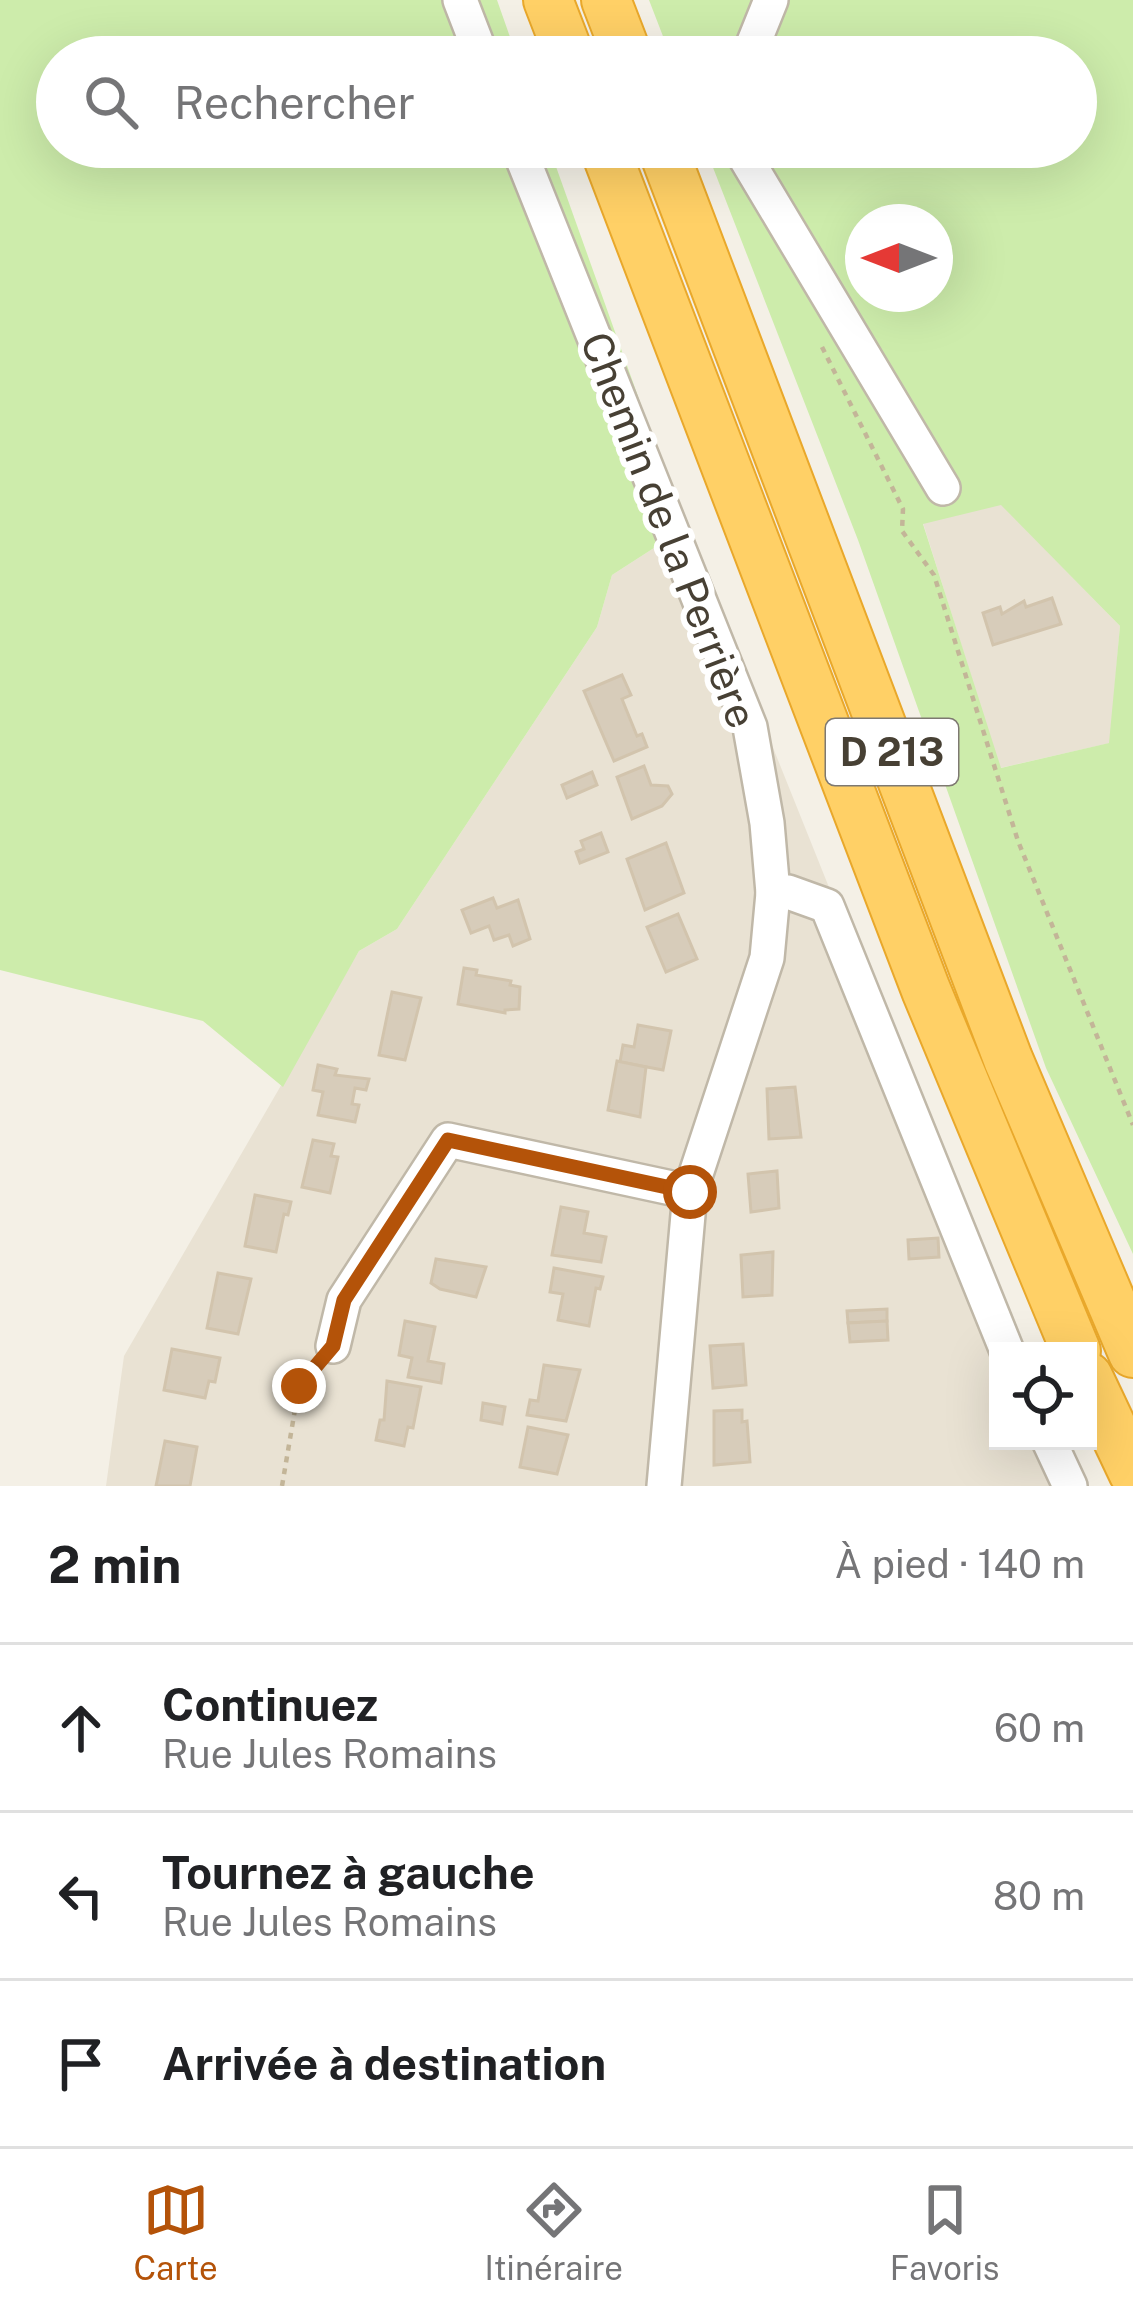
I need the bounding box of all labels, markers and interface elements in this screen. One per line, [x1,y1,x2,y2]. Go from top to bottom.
search box [36,36,1097,168]
icon: search [78,69,144,135]
text: Rechercher [174,76,415,129]
north arrow [845,204,953,312]
street label: Chemin de la Perrière [571,325,768,734]
road number: D 213 [826,719,958,785]
route start [663,1165,717,1219]
map controls [989,1342,1097,1450]
button: locate [989,1342,1097,1450]
route end [272,1359,326,1413]
text: 2 min [48,1535,182,1594]
text: À pied · 140 m [834,1541,1085,1587]
text: Continuez [162,1678,378,1731]
icon: ahead [48,1695,114,1761]
text: 60 m [994,1705,1085,1751]
text: Rue Jules Romains [162,1731,497,1777]
text: Tournez à gauche [162,1846,535,1899]
icon: left [48,1863,114,1929]
text: 80 m [993,1873,1085,1919]
text: Rue Jules Romains [162,1899,497,1945]
icon: arrive [48,2031,114,2097]
text: Arrivée à destination [162,2037,606,2090]
tab: Carte [133,2177,218,2287]
tab: Itinéraire [485,2177,623,2287]
tab: Favoris [890,2177,1000,2287]

